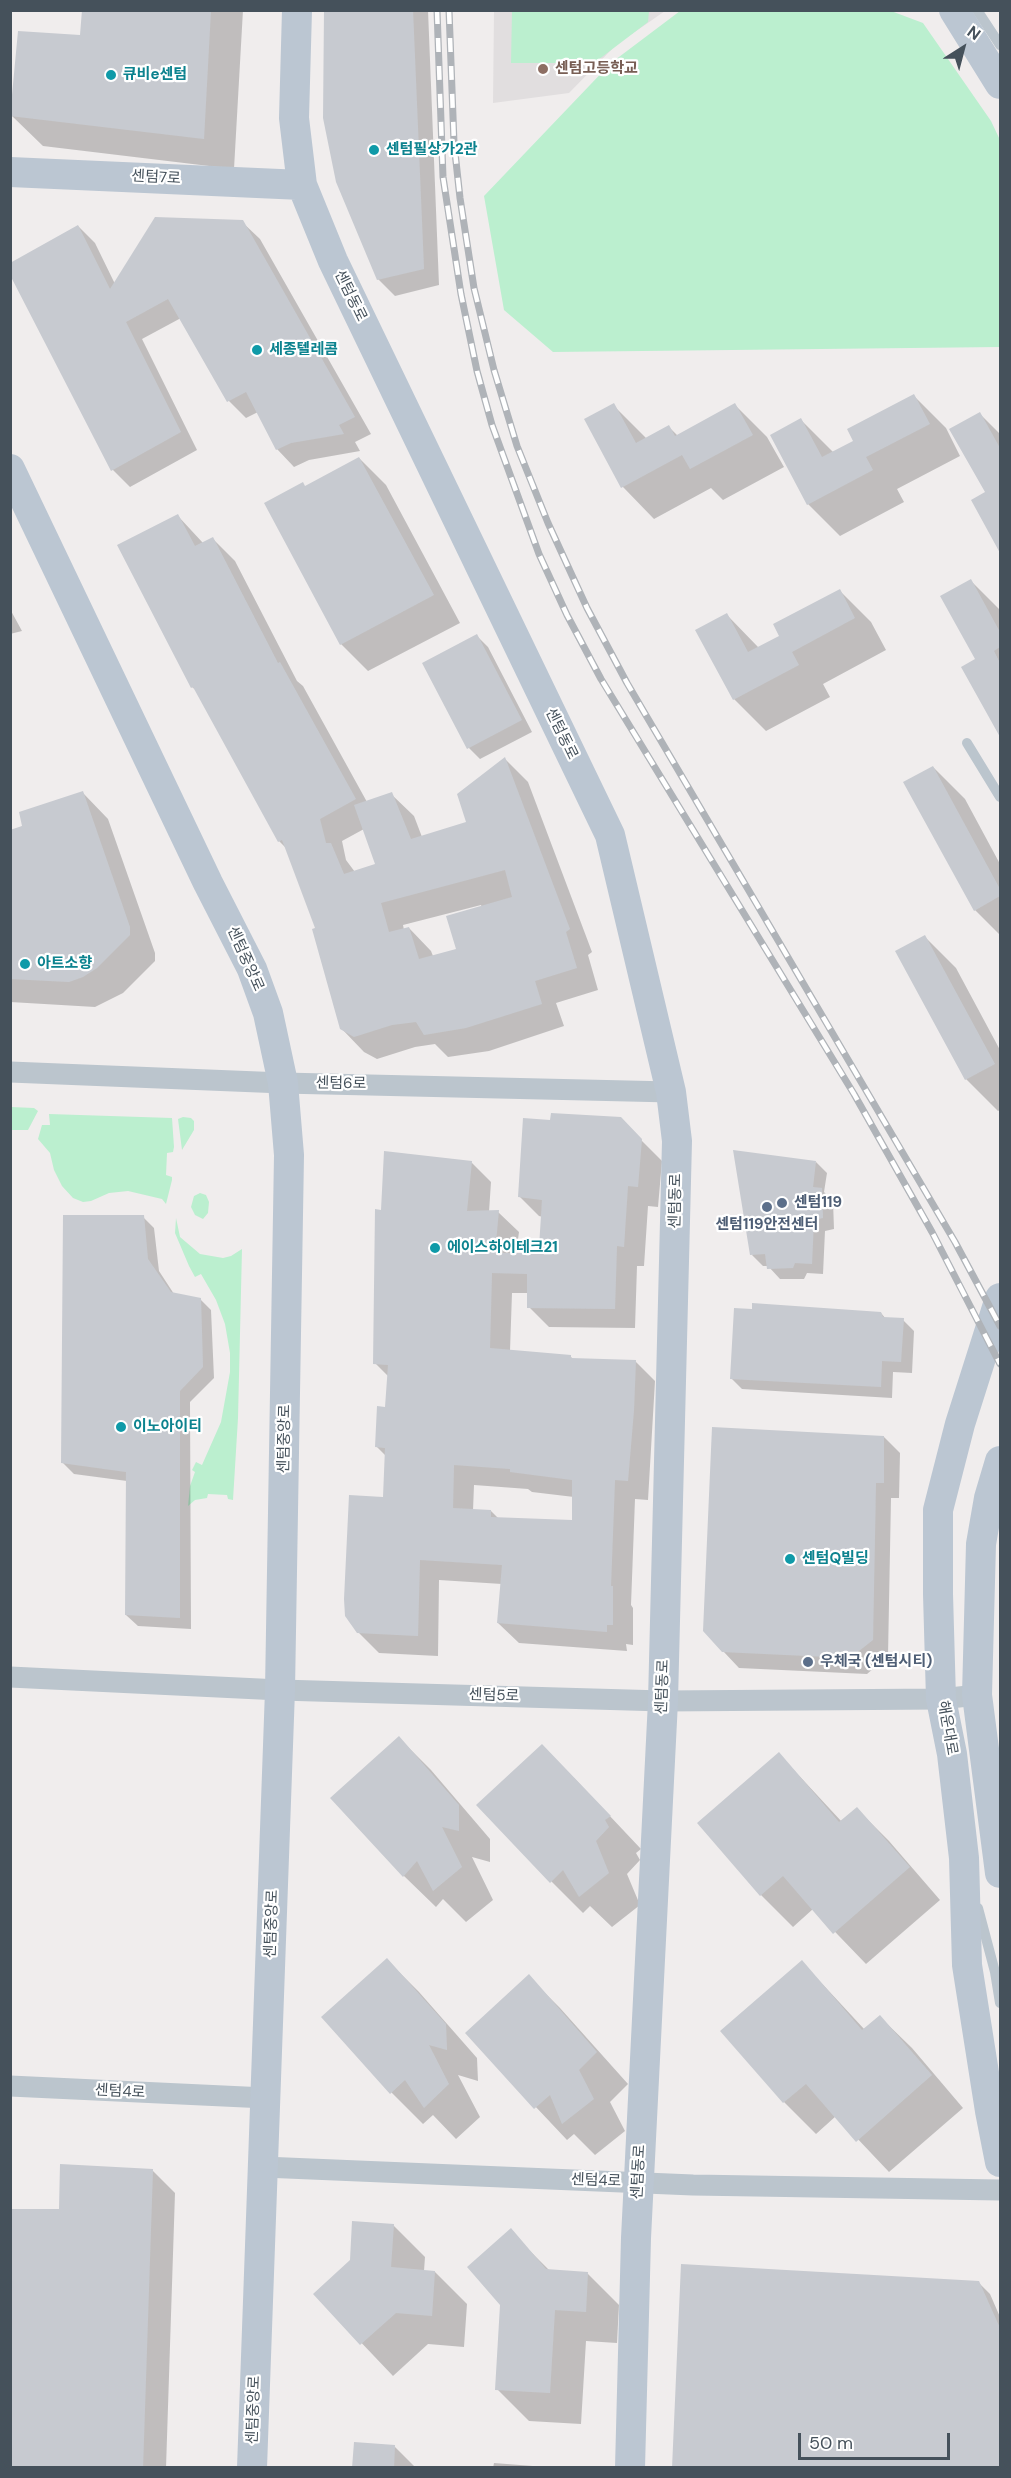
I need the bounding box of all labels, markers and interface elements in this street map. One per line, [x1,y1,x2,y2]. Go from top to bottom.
north arrow [933,18,993,78]
text: N [963,21,985,45]
place label: 센텀고등학교 [555,60,638,78]
marker: 센텀고등학교 [536,62,550,76]
place label: 큐비e센텀 [123,66,187,84]
marker: 큐비e센텀 [104,68,118,82]
place label: 센텀필상가2관 [386,141,477,159]
marker: 센텀필상가2관 [367,143,381,157]
street label: 센텀7로 [131,168,181,188]
street label: 센텀동로 [330,267,370,325]
place label: 세종텔레콤 [269,341,338,359]
marker: 세종텔레콤 [250,343,264,357]
street label: 센텀동로 [541,705,581,763]
street label: 센텀중앙로 [223,924,267,994]
place label: 아트소향 [37,955,92,973]
marker: 아트소향 [18,957,32,971]
street label: 센텀6로 [315,1075,367,1093]
street label: 센텀동로 [667,1173,685,1229]
place label: 센텀119 [794,1194,842,1212]
marker: 센텀119 [775,1196,789,1210]
marker: 센텀119안전센터 [760,1200,774,1214]
place label: 센텀119안전센터 [715,1216,819,1234]
place label: 에이스하이테크21 [447,1239,558,1257]
marker: 에이스하이테크21 [428,1241,442,1255]
street label: 센텀중앙로 [275,1404,295,1474]
place label: 이노아이티 [133,1418,202,1436]
marker: 이노아이티 [114,1420,128,1434]
place label: 센텀Q빌딩 [802,1550,869,1568]
marker: 센텀Q빌딩 [783,1552,797,1566]
place label: 우체국 (센텀시티) [820,1653,932,1671]
marker: 우체국 (센텀시티) [801,1655,815,1669]
street label: 센텀동로 [653,1659,673,1715]
street label: 센텀5로 [468,1686,520,1706]
street label: 해운대로 [933,1699,961,1757]
street label: 센텀중앙로 [262,1889,282,1959]
street label: 센텀4로 [94,2082,146,2102]
street label: 센텀동로 [629,2144,649,2200]
street label: 센텀4로 [570,2171,622,2191]
street label: 센텀중앙로 [244,2375,264,2445]
scale bar [801,2421,952,2459]
text: 50 m [809,2431,853,2455]

